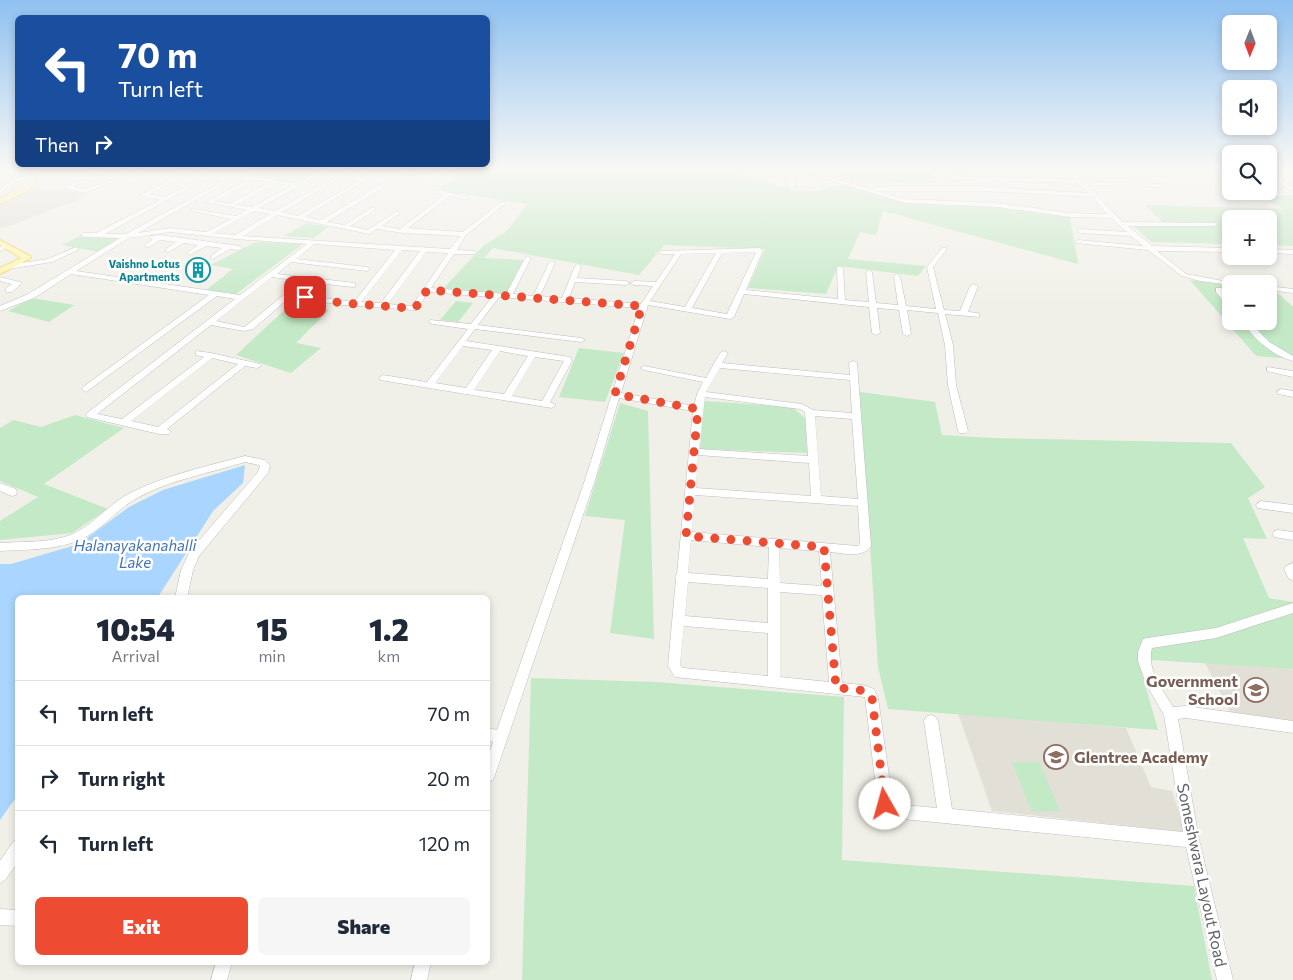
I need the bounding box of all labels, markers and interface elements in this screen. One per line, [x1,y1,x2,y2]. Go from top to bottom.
north arrow [1222,15,1278,70]
map controls [1222,15,1277,330]
text: 70 m [118,32,198,75]
icon: left [35,35,100,100]
text: Turn left [118,75,203,102]
button: sound [1222,80,1277,135]
icon: right [89,130,117,158]
text: Then [35,133,79,156]
button: search [1222,145,1277,200]
button: + [1222,210,1277,265]
place label: Vaishno Lotus Apartments [108,257,180,283]
building icon: Vaishno Lotus Apartments [185,257,211,283]
button: − [1222,275,1277,330]
pin [284,276,326,318]
icon: arrive [291,283,319,311]
water label: Halanayakanahalli Lake [74,536,197,571]
text: 10:54 [96,610,175,647]
text: 15 [256,610,288,647]
text: 1.2 [369,610,409,647]
text: Arrival [111,646,160,665]
text: min [258,646,286,665]
text: km [378,646,400,665]
place label: Government School [1146,671,1238,708]
school or university icon: Government School [1243,677,1269,703]
icon: left [35,699,63,727]
text: Turn left [78,702,153,725]
text: 70 m [427,702,470,725]
school or university icon: Glentree Academy [1043,744,1069,770]
place label: Glentree Academy [1074,747,1209,766]
icon: right [35,764,63,792]
text: Turn right [78,767,165,790]
text: 20 m [427,767,470,790]
position arrow [858,777,910,829]
street label: Someshwara Layout Road [1174,781,1231,968]
icon: left [35,829,63,857]
text: Turn left [78,832,153,855]
text: 120 m [419,832,470,855]
button: Exit [35,897,248,955]
button: Share [258,897,470,955]

